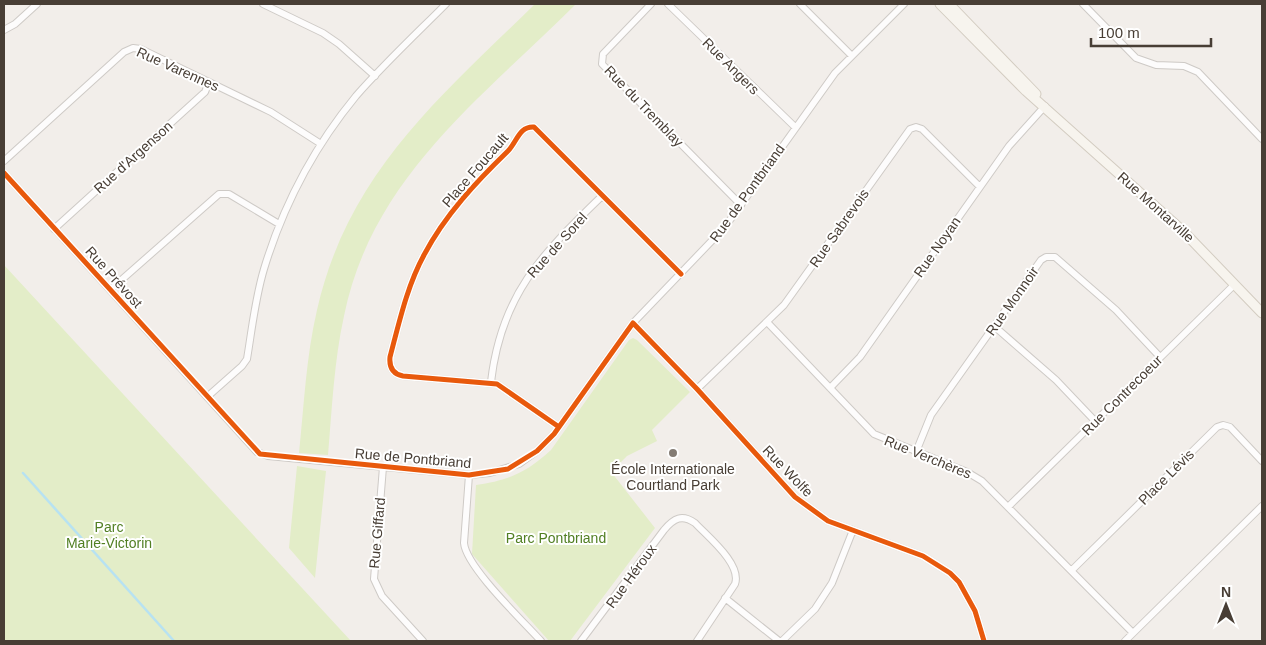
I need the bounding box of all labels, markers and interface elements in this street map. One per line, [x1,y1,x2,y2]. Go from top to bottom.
scale bar [1091,15,1211,47]
text: 100 m [1098,24,1140,41]
street label: Rue Angers [699,34,763,98]
street label: Rue Varennes [134,44,222,94]
street label: Rue du Tremblay [601,62,687,150]
street label: Rue d'Argenson [91,118,175,196]
street label: Place Foucault [439,130,511,210]
street label: Rue de Pontbriand [706,141,788,245]
street label: Rue Montarville [1115,169,1198,246]
street label: Rue Sabrevois [806,186,872,270]
street label: Rue de Sorel [524,209,590,281]
street label: Rue Noyan [910,214,964,280]
street label: Rue Prévost [82,243,146,311]
street label: Rue Monnoir [982,263,1042,338]
street label: Rue Contrecoeur [1079,351,1166,438]
street label: Rue Verchères [882,432,974,482]
street label: Rue Wolfe [760,442,817,500]
street label: Rue de Pontbriand [354,445,472,471]
street label: Place Lévis [1135,446,1197,508]
marker: École Internationale Courtland Park [667,447,679,459]
place label: École Internationale Courtland Park [611,461,735,493]
street label: Rue Giffard [366,497,388,569]
park label: Parc Marie-Victorin [66,519,152,551]
park label: Parc Pontbriand [506,530,606,546]
street label: Rue Héroux [603,541,659,611]
north arrow [1201,580,1251,630]
text: N [1221,584,1231,600]

